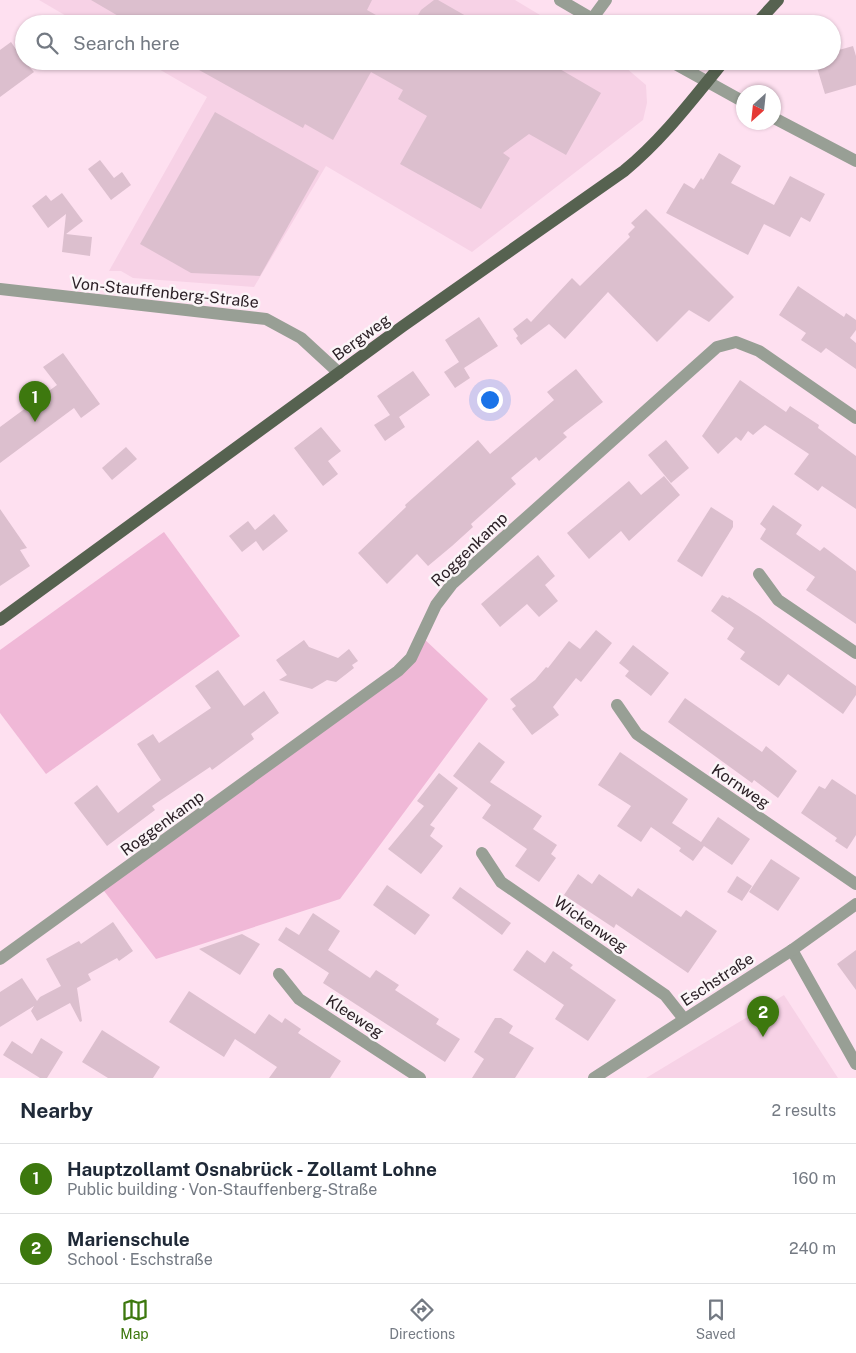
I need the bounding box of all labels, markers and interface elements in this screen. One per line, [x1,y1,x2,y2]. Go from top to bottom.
search box [15,15,841,70]
icon: search [33,29,61,57]
text: Search here [73,32,180,54]
north arrow [736,85,781,130]
street label: Von-Stauffenberg-Straße [70,273,260,312]
street label: Bergweg [329,310,394,365]
pin: 1 [19,381,51,422]
your location [477,387,503,413]
street label: Roggenkamp [427,508,511,590]
street label: Kornweg [708,760,773,813]
street label: Roggenkamp [117,787,208,860]
street label: Wickenweg [550,892,631,957]
street label: Eschstraße [677,949,757,1010]
street label: Kleeweg [322,991,387,1042]
pin: 2 [747,996,779,1037]
text: Nearby [20,1098,93,1123]
text: 2 results [771,1101,836,1120]
text: Hauptzollamt Osnabrück - Zollamt Lohne [67,1158,437,1180]
text: 1 [33,1169,39,1188]
text: 160 m [792,1169,836,1188]
text: Public building · Von-Stauffenberg-Straße [67,1180,377,1199]
text: Marienschule [67,1228,190,1250]
text: 2 [31,1239,41,1258]
text: 240 m [789,1239,836,1258]
text: School · Eschstraße [67,1250,213,1269]
tab: Map [120,1296,149,1342]
tab: Directions [389,1296,455,1342]
tab: Saved [696,1296,736,1342]

